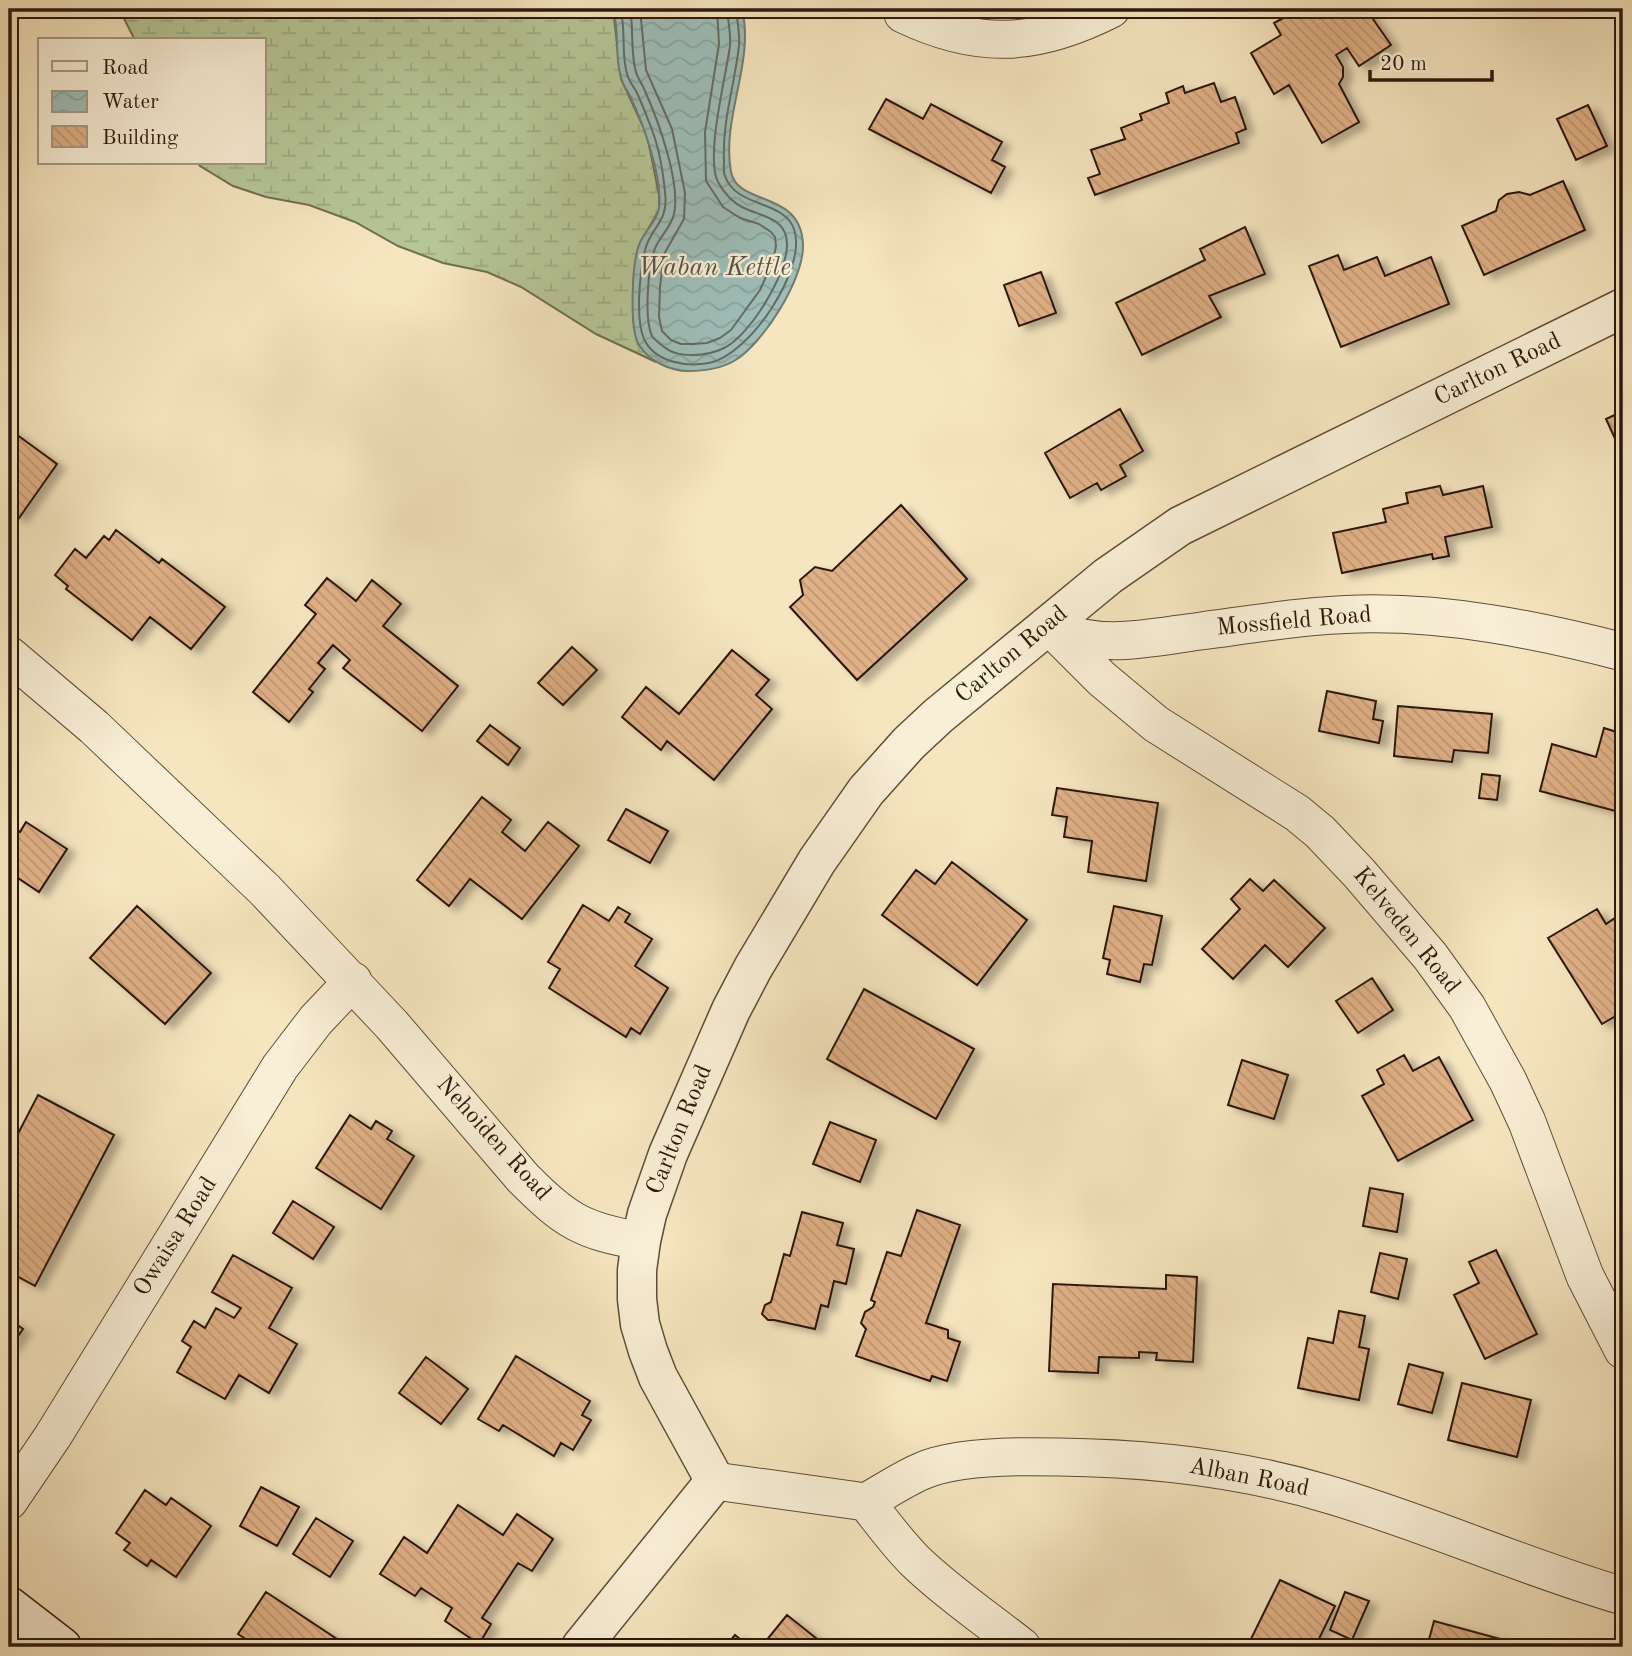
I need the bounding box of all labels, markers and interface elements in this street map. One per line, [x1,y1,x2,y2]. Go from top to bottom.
legend [38,38,266,164]
scale bar [1370,38,1492,82]
text: 20 m [1380,54,1427,75]
text: Road [102,58,149,79]
text: Water [102,92,159,113]
text: Building [102,128,179,149]
water label: Waban Kettle [637,255,791,281]
street label: Carlton Road [1431,329,1565,411]
street label: Carlton Road [952,602,1072,708]
street label: Mossfield Road [1215,603,1373,641]
street label: Kelveden Road [1348,863,1464,999]
street label: Carlton Road [643,1062,717,1198]
street label: Nehoiden Road [431,1072,555,1206]
street label: Owaisa Road [130,1173,222,1301]
street label: Alban Road [1187,1455,1311,1501]

